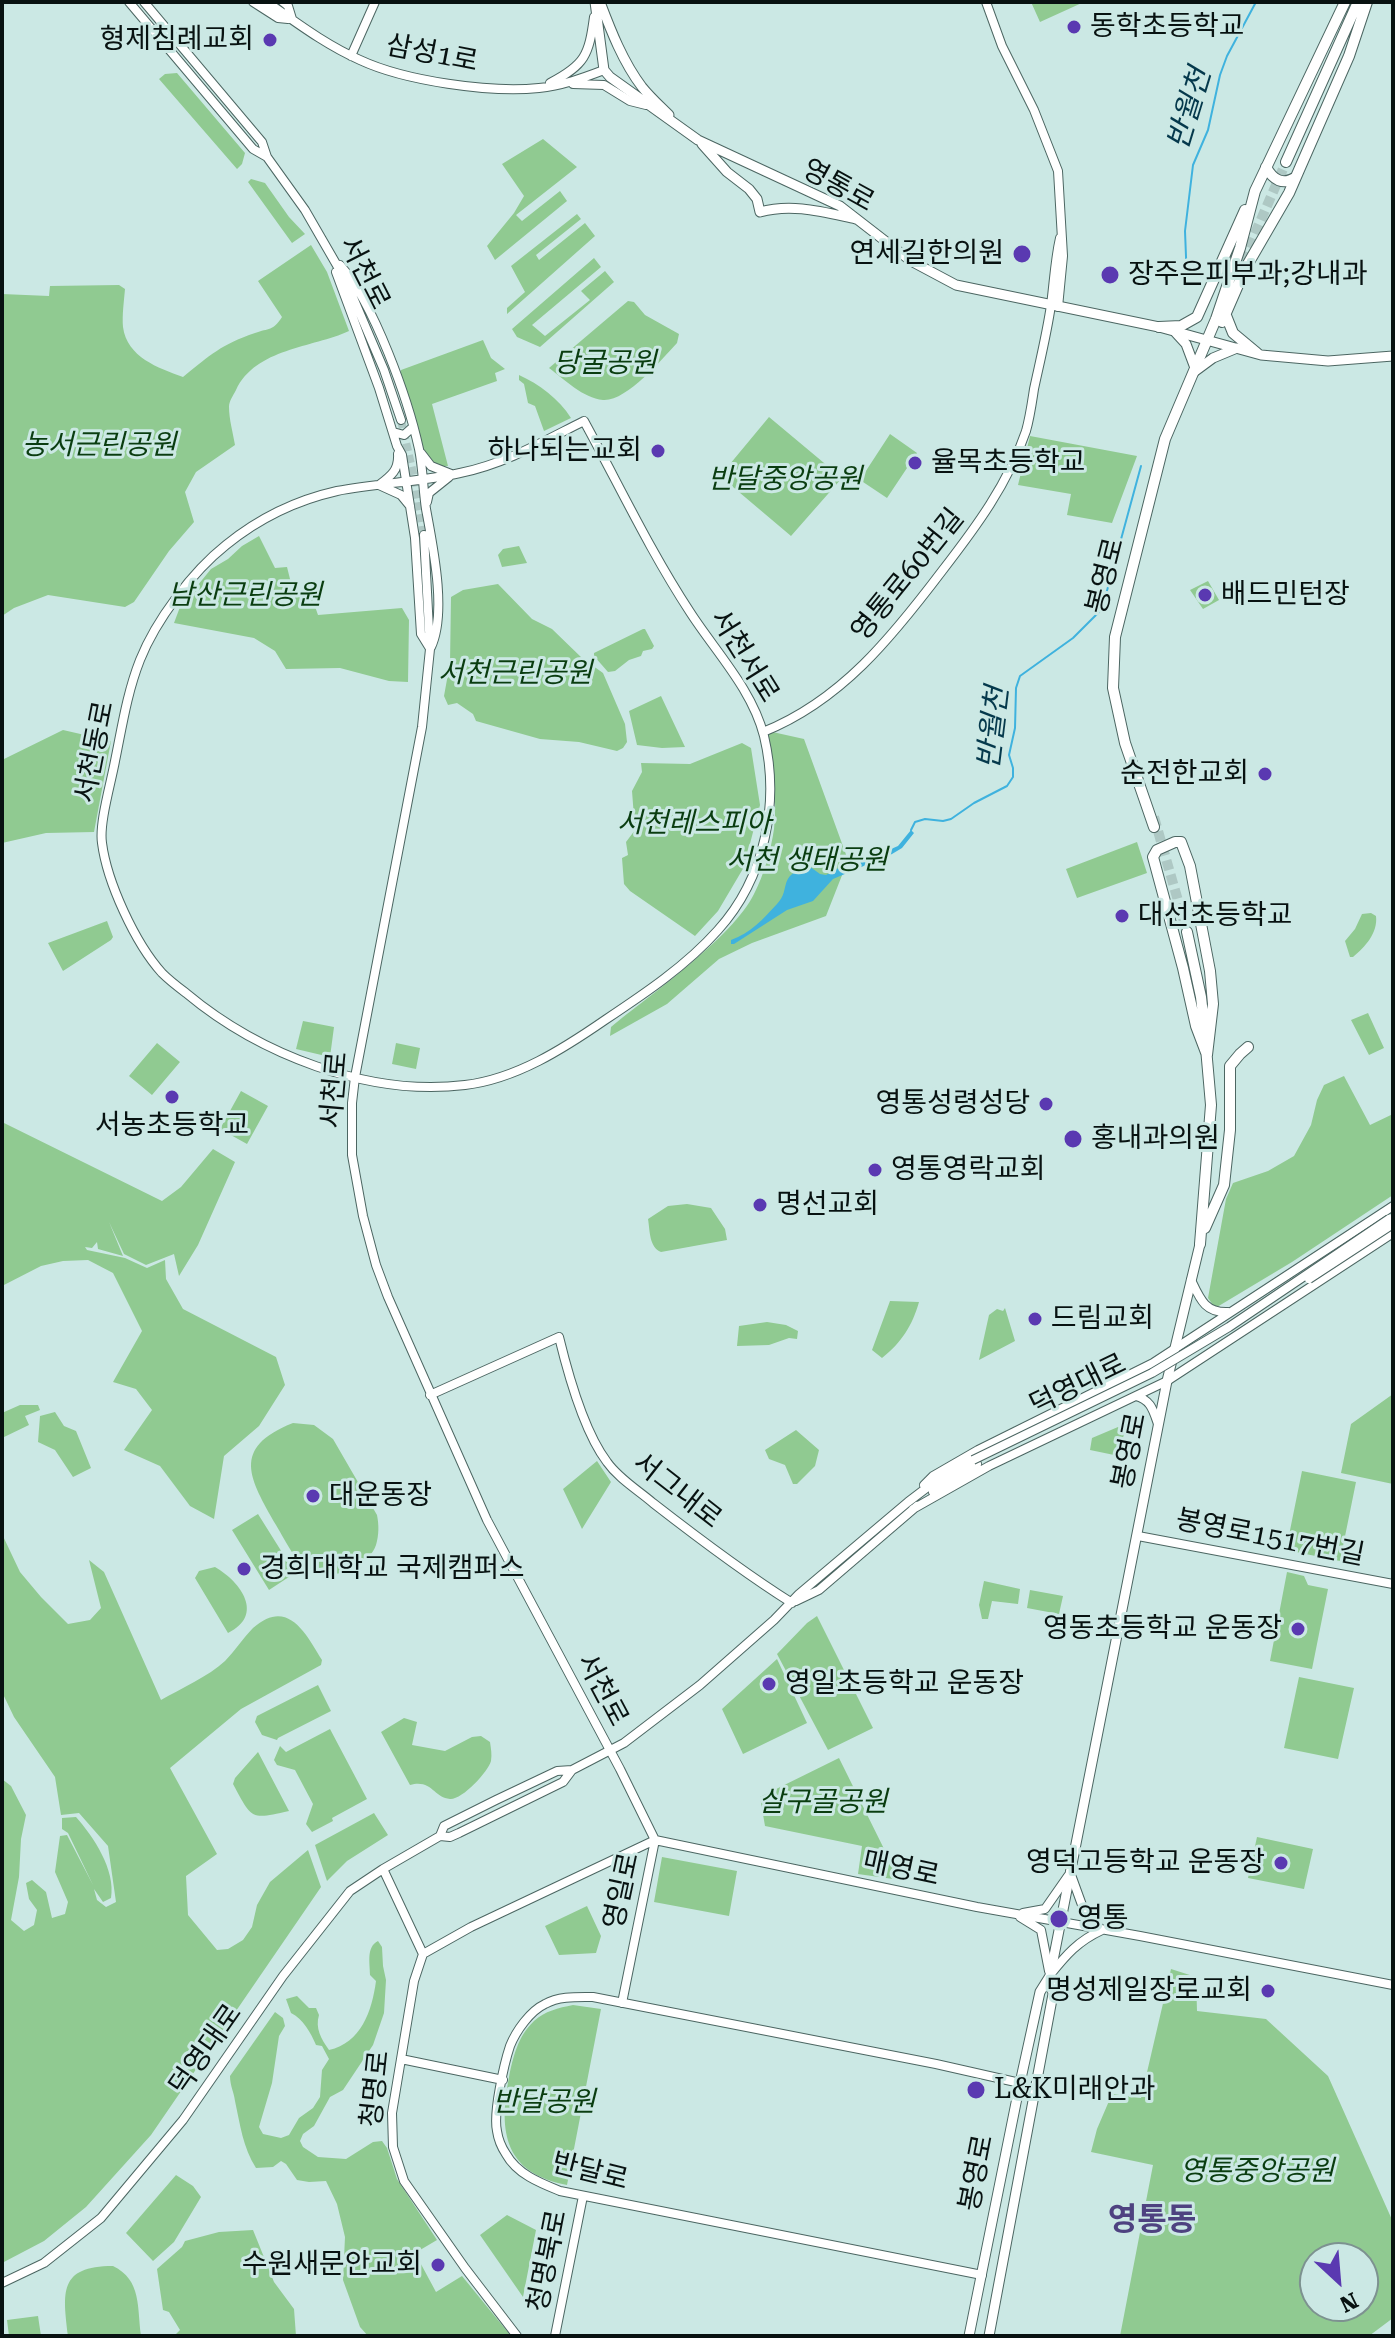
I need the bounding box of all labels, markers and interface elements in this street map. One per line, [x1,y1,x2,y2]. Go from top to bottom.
place label: 동학초등학교 [1090,10,1245,44]
marker: 동학초등학교 [1065,18,1083,36]
place label: 형제침례교회 [99,23,254,57]
street label: 삼성1로 [383,29,481,79]
marker: 형제침례교회 [261,31,279,49]
water label: 반월천 [1161,64,1219,154]
street label: 영통로 [796,153,880,219]
street label: 서천로 [331,231,397,315]
place label: 연세길한의원 [849,237,1004,271]
marker: 연세길한의원 [1011,243,1033,265]
place label: 장주은피부과;강내과 [1128,258,1368,292]
marker: 장주은피부과;강내과 [1099,264,1121,286]
park label: 당굴공원 [553,347,657,381]
park label: 농서근린공원 [22,429,176,463]
place label: 하나되는교회 [487,434,642,468]
marker: 하나되는교회 [649,442,667,460]
place label: 율목초등학교 [931,446,1086,480]
marker: 율목초등학교 [906,454,924,472]
park label: 반달중앙공원 [708,463,862,497]
street label: 영통로60번길 [845,502,971,648]
street label: 봉영로 [1080,534,1132,618]
place label: 배드민턴장 [1221,578,1350,612]
park label: 남산근린공원 [168,579,322,613]
marker: 배드민턴장 [1196,586,1214,604]
street label: 서천서로 [702,603,786,709]
park label: 서천근린공원 [438,657,592,691]
water label: 반월천 [971,685,1017,771]
street label: 서천동로 [69,698,121,806]
place label: 순전한교회 [1120,757,1249,791]
marker: 순전한교회 [1256,765,1274,783]
park label: 서천레스피아 [617,807,771,841]
park label: 서천 생태공원 [726,844,888,878]
place label: 대선초등학교 [1138,899,1293,933]
marker: 대선초등학교 [1113,907,1131,925]
street label: 서천로 [315,1050,355,1130]
place label: 영통성령성당 [875,1087,1030,1121]
marker: 서농초등학교 [163,1088,181,1106]
marker: 영통성령성당 [1037,1095,1055,1113]
place label: 서농초등학교 [95,1109,249,1143]
place label: 홍내과의원 [1091,1122,1220,1156]
marker: 홍내과의원 [1062,1128,1084,1150]
place label: 영통영락교회 [891,1153,1046,1187]
marker: 영통영락교회 [866,1161,884,1179]
place label: 명선교회 [776,1188,879,1222]
marker: 명선교회 [751,1196,769,1214]
place label: 드림교회 [1051,1302,1154,1336]
marker: 드림교회 [1026,1310,1044,1328]
street label: 덕영대로 [1024,1347,1132,1423]
street label: 봉영로 [1106,1410,1154,1492]
street label: 서그내로 [626,1446,728,1536]
place label: 대운동장 [329,1479,432,1513]
marker: 대운동장 [304,1487,322,1505]
street label: 봉영로1517번길 [1173,1503,1367,1573]
place label: 경희대학교 국제캠퍼스 [260,1552,525,1586]
marker: 경희대학교 국제캠퍼스 [235,1560,253,1578]
place label: 영동초등학교 운동장 [1043,1612,1282,1646]
marker: 영동초등학교 운동장 [1289,1620,1307,1638]
street label: 서천로 [569,1648,635,1732]
place label: 영일초등학교 운동장 [785,1667,1024,1701]
marker: 영일초등학교 운동장 [760,1675,778,1693]
park label: 살구골공원 [759,1786,887,1820]
street label: 매영로 [860,1845,942,1893]
place label: 영덕고등학교 운동장 [1026,1846,1265,1880]
street label: 영일로 [598,1850,646,1932]
marker: 영덕고등학교 운동장 [1272,1854,1290,1872]
place label: 영통 [1077,1902,1129,1936]
marker: 영통 [1048,1908,1070,1930]
place label: 명성제일장로교회 [1046,1974,1252,2008]
marker: 명성제일장로교회 [1259,1982,1277,2000]
street label: 덕영대로 [163,1998,249,2102]
street label: 청명로 [355,2049,397,2129]
place label: L&K미래안과 [994,2073,1155,2107]
marker: L&K미래안과 [965,2079,987,2101]
park label: 반달공원 [492,2086,596,2120]
street label: 봉영로 [953,2132,1001,2214]
street label: 반달로 [548,2146,632,2198]
park label: 영통중앙공원 [1180,2155,1334,2189]
district label: 영통동 [1108,2202,1196,2240]
street label: 청명북로 [522,2207,574,2315]
north arrow [1299,2242,1379,2322]
place label: 수원새문안교회 [242,2248,422,2282]
marker: 수원새문안교회 [429,2256,447,2274]
text: N [1336,2287,1362,2317]

